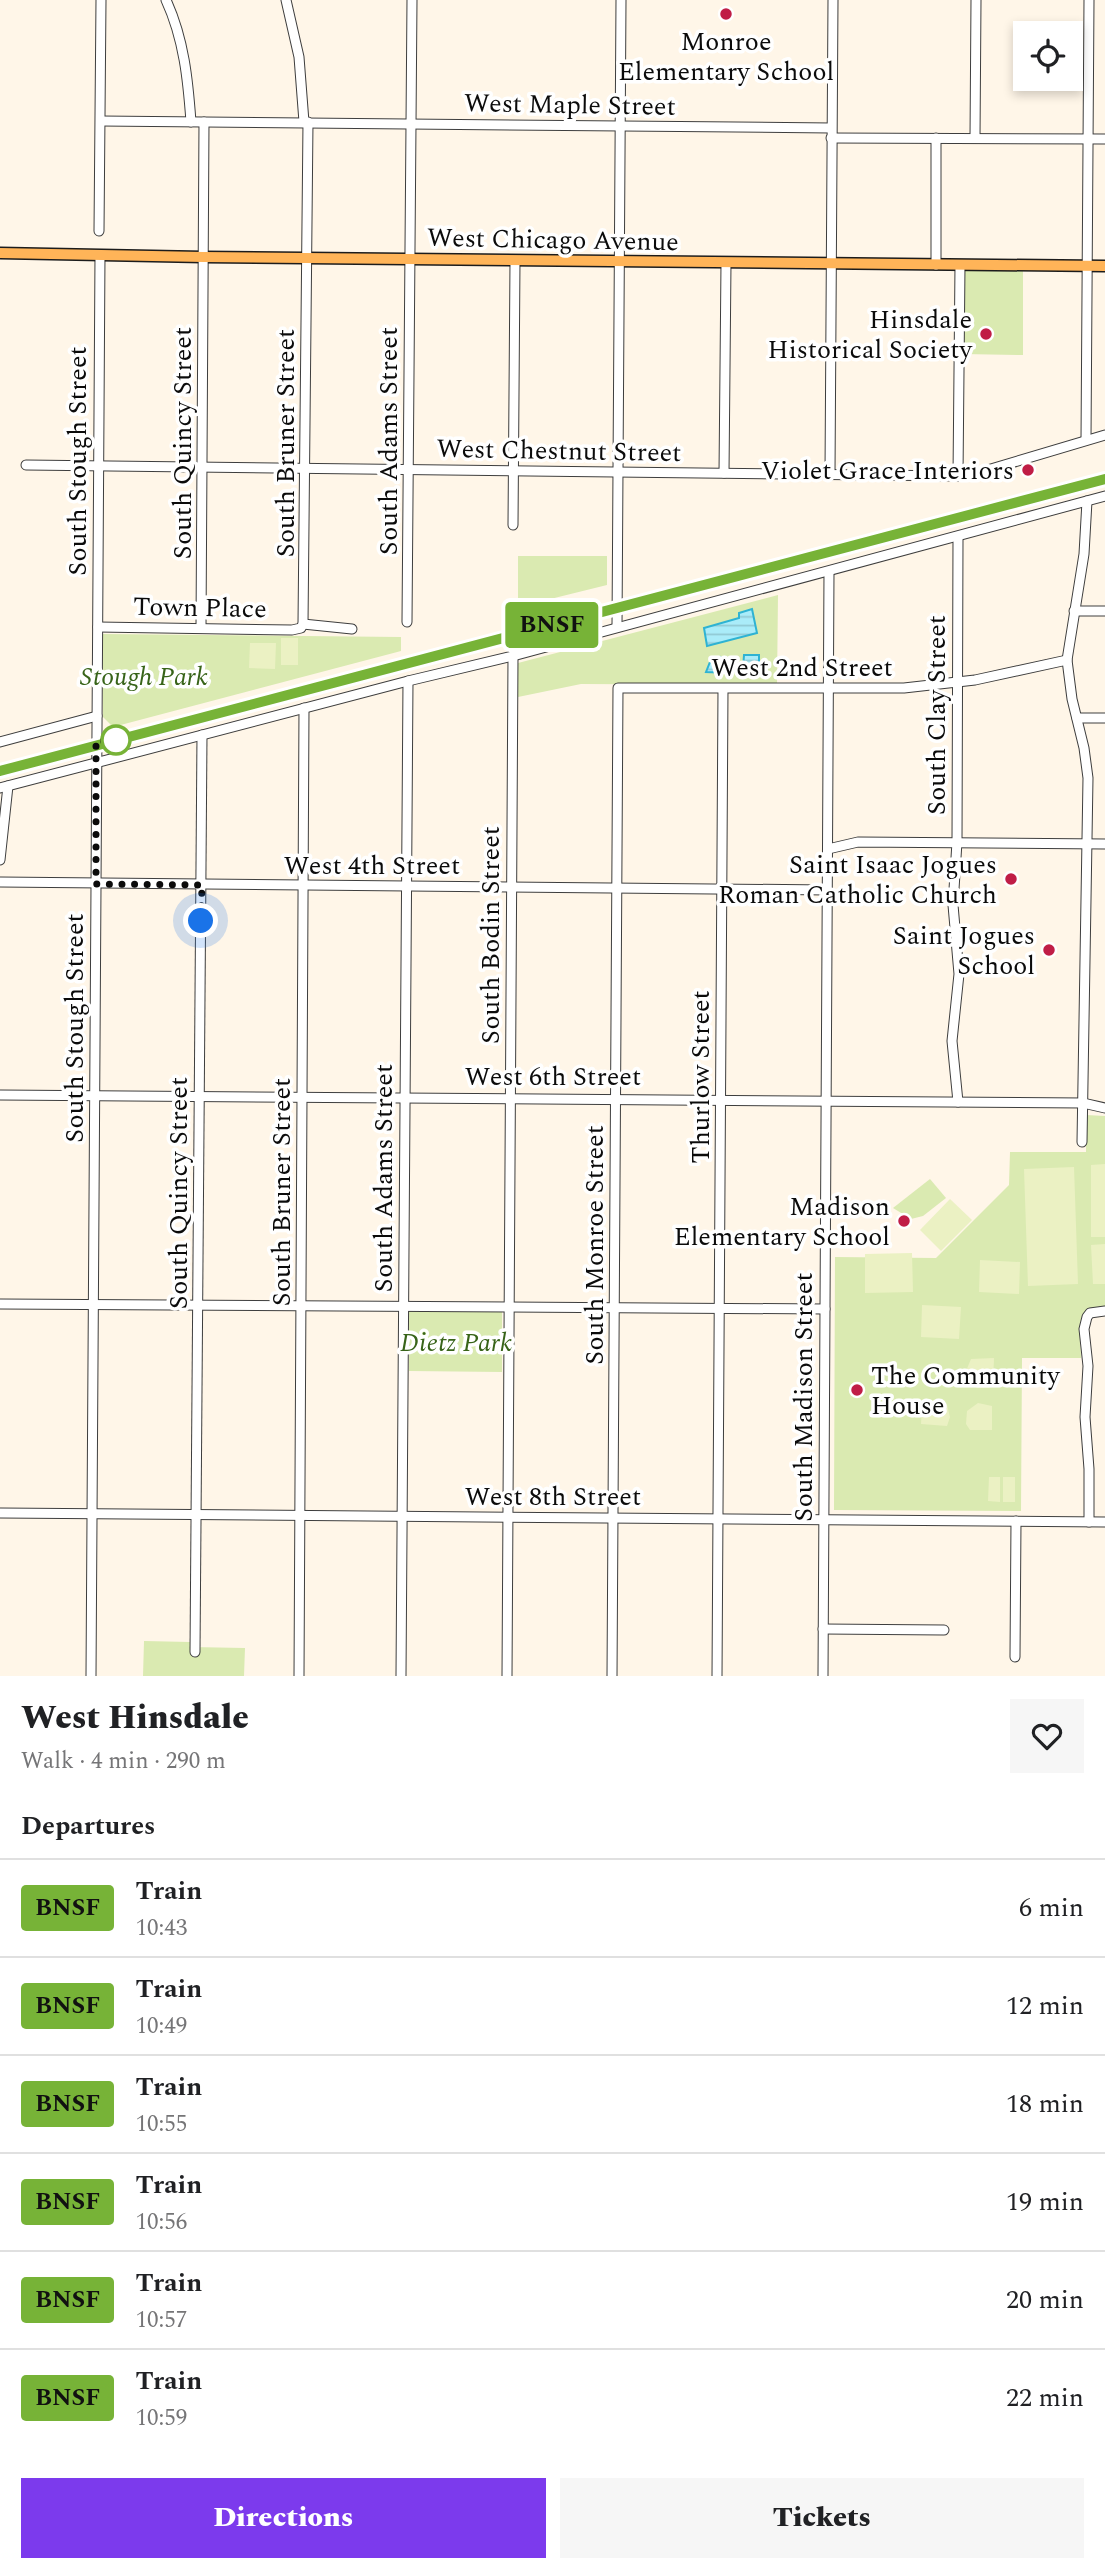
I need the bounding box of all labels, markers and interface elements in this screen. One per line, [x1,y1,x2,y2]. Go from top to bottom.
marker: Monroe Elementary School [718,6,734,22]
map controls [1013,21,1083,91]
button: locate [1013,21,1083,91]
place label: Monroe Elementary School [618,22,834,92]
street label: West Maple Street [464,83,676,127]
street label: West Chicago Avenue [427,218,679,262]
place label: Hinsdale Historical Society [768,300,974,370]
marker: Hinsdale Historical Society [978,326,994,342]
street label: South Quincy Street [163,327,203,559]
street label: South Adams Street [369,327,409,555]
street label: South Bruner Street [266,329,306,557]
street label: South Stough Street [58,346,98,576]
street label: West Chestnut Street [436,429,682,473]
place label: Violet Grace Interiors [761,451,1014,491]
marker: Violet Grace Interiors [1020,462,1036,478]
street label: Town Place [133,587,267,629]
line badge: BNSF [503,602,601,648]
text: BNSF [519,607,585,643]
street label: South Clay Street [917,615,957,815]
street label: West 2nd Street [711,648,893,688]
park label: Stough Park [80,657,208,697]
unlabelled marker [101,725,131,755]
street label: South Bodin Street [471,826,511,1044]
place label: Saint Isaac Jogues Roman Catholic Church [718,845,997,915]
street label: West 4th Street [284,846,460,886]
marker: Saint Isaac Jogues Roman Catholic Church [1003,871,1019,887]
your location [183,903,218,938]
street label: South Stough Street [55,913,95,1143]
place label: Saint Jogues School [893,916,1035,986]
marker: Saint Jogues School [1041,942,1057,958]
street label: Thurlow Street [681,990,721,1164]
street label: West 6th Street [465,1057,641,1097]
street label: South Adams Street [364,1064,404,1292]
street label: South Quincy Street [159,1077,199,1309]
street label: South Bruner Street [262,1078,302,1306]
street label: South Monroe Street [575,1125,615,1365]
place label: Madison Elementary School [674,1187,890,1257]
marker: Madison Elementary School [896,1213,912,1229]
street label: South Madison Street [784,1272,824,1522]
park label: Dietz Park [400,1323,512,1363]
place label: The Community House [871,1356,1061,1426]
marker: The Community House [849,1382,865,1398]
street label: West 8th Street [465,1477,641,1517]
text: West Hinsdale [21,1693,249,1743]
button: heart [1010,1699,1084,1773]
text: Walk · 4 min · 290 m [21,1744,226,1779]
text: Departures [21,1806,155,1846]
text: Train [135,1871,202,1911]
text: 6 min [1019,1888,1084,1928]
text: BNSF [35,1890,100,1926]
text: 10:43 [135,1911,187,1946]
text: Train [135,1969,202,2009]
text: 12 min [1006,1986,1084,2026]
text: BNSF [35,1988,100,2024]
text: 10:49 [135,2009,187,2044]
text: Train [135,2067,202,2107]
text: 18 min [1006,2084,1084,2124]
text: BNSF [35,2086,100,2122]
text: 10:55 [135,2107,187,2142]
text: Train [135,2165,202,2205]
text: 19 min [1006,2182,1084,2222]
text: BNSF [35,2184,100,2220]
text: 10:56 [135,2205,187,2240]
text: Train [135,2263,202,2303]
text: 20 min [1006,2280,1084,2320]
text: BNSF [35,2282,100,2318]
text: 10:57 [135,2303,187,2338]
text: Train [135,2361,202,2401]
text: 22 min [1006,2378,1084,2418]
text: BNSF [35,2380,100,2416]
text: 10:59 [135,2401,187,2436]
button: Directions [21,2478,546,2558]
button: Tickets [560,2478,1084,2558]

